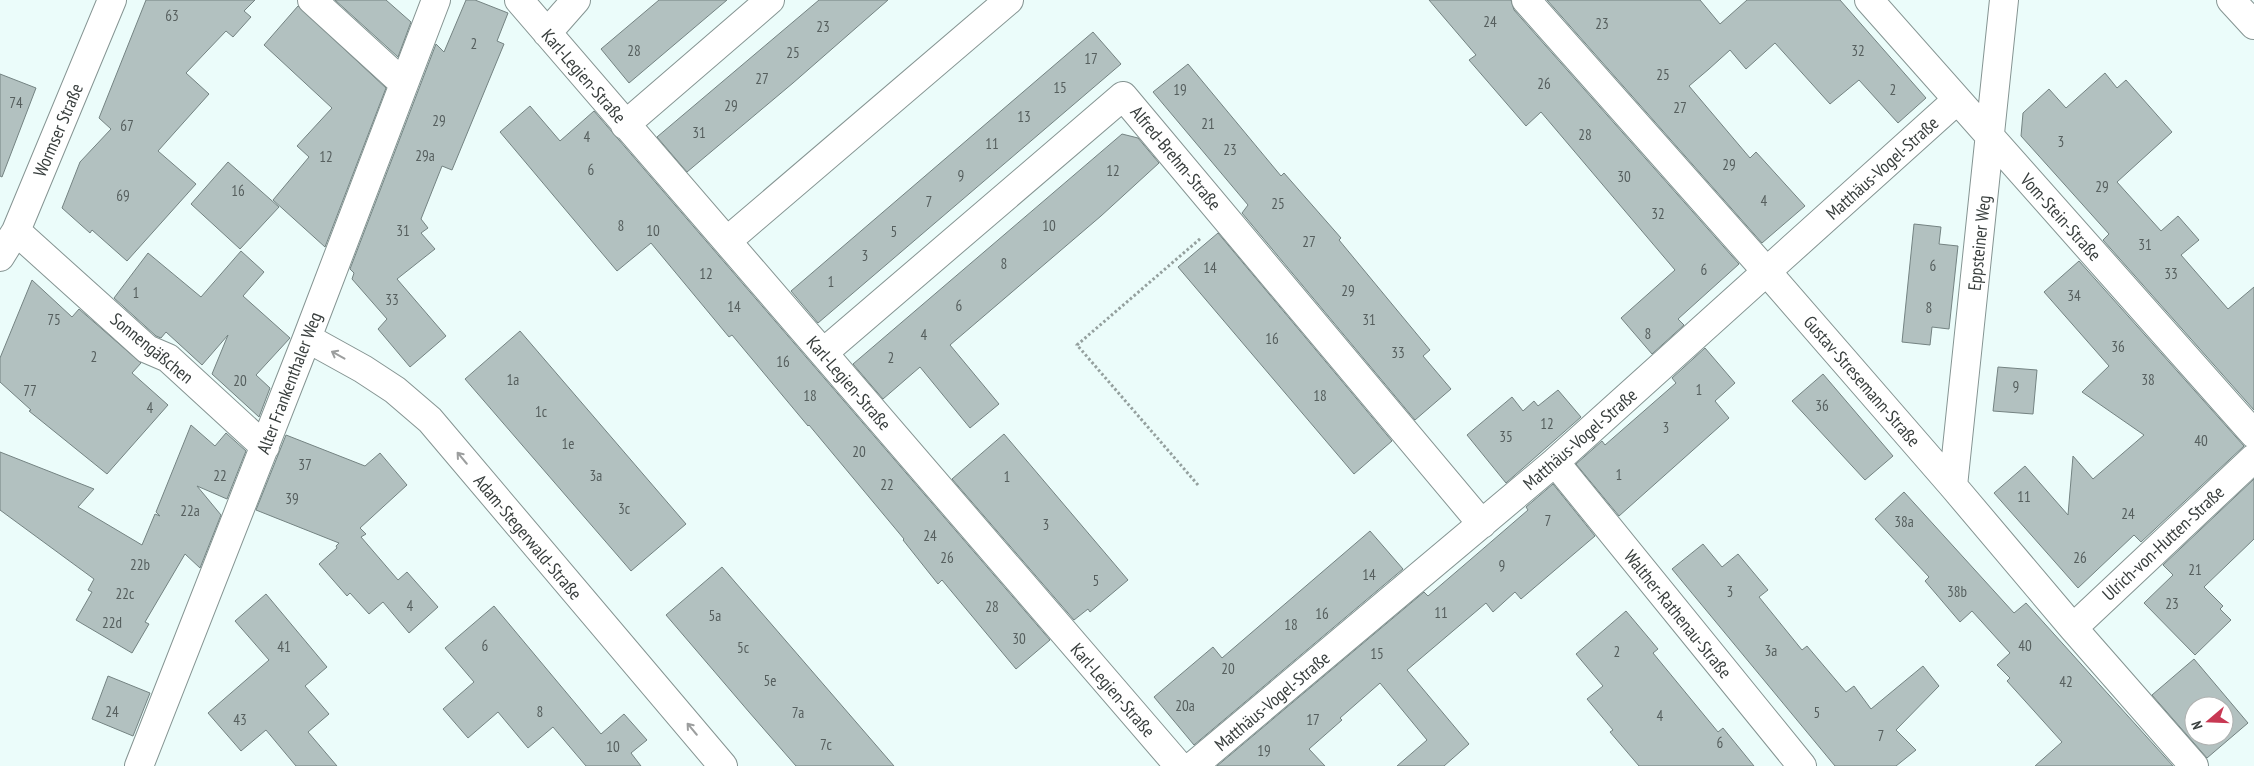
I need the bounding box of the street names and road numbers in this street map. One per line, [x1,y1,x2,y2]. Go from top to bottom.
street label: Karl-Legien-Straße [537,24,631,128]
street label: Wormser Straße [28,80,88,180]
street label: Alfred-Brehm-Straße [1126,101,1226,215]
street label: Matthäus-Vogel-Straße [1821,111,1943,225]
street label: Vom-Stein-Straße [2015,168,2106,266]
street label: Eppsteiner Weg [1963,194,1995,292]
street label: Sonnengäßchen [106,308,198,388]
street label: Alter Frankenthaler Weg [251,309,327,457]
street label: Gustav-Stresemann-Straße [1799,311,1925,451]
street label: Karl-Legien-Straße [802,331,896,435]
street label: Matthäus-Vogel-Straße [1518,383,1642,495]
street label: Adam-Stegerwald-Straße [469,470,587,604]
street label: Ulrich-von-Hutten-Straße [2097,480,2229,606]
street label: Walther-Rathenau-Straße [1619,545,1737,683]
street label: Karl-Legien-Straße [1066,638,1160,742]
street label: Matthäus-Vogel-Straße [1210,646,1334,756]

